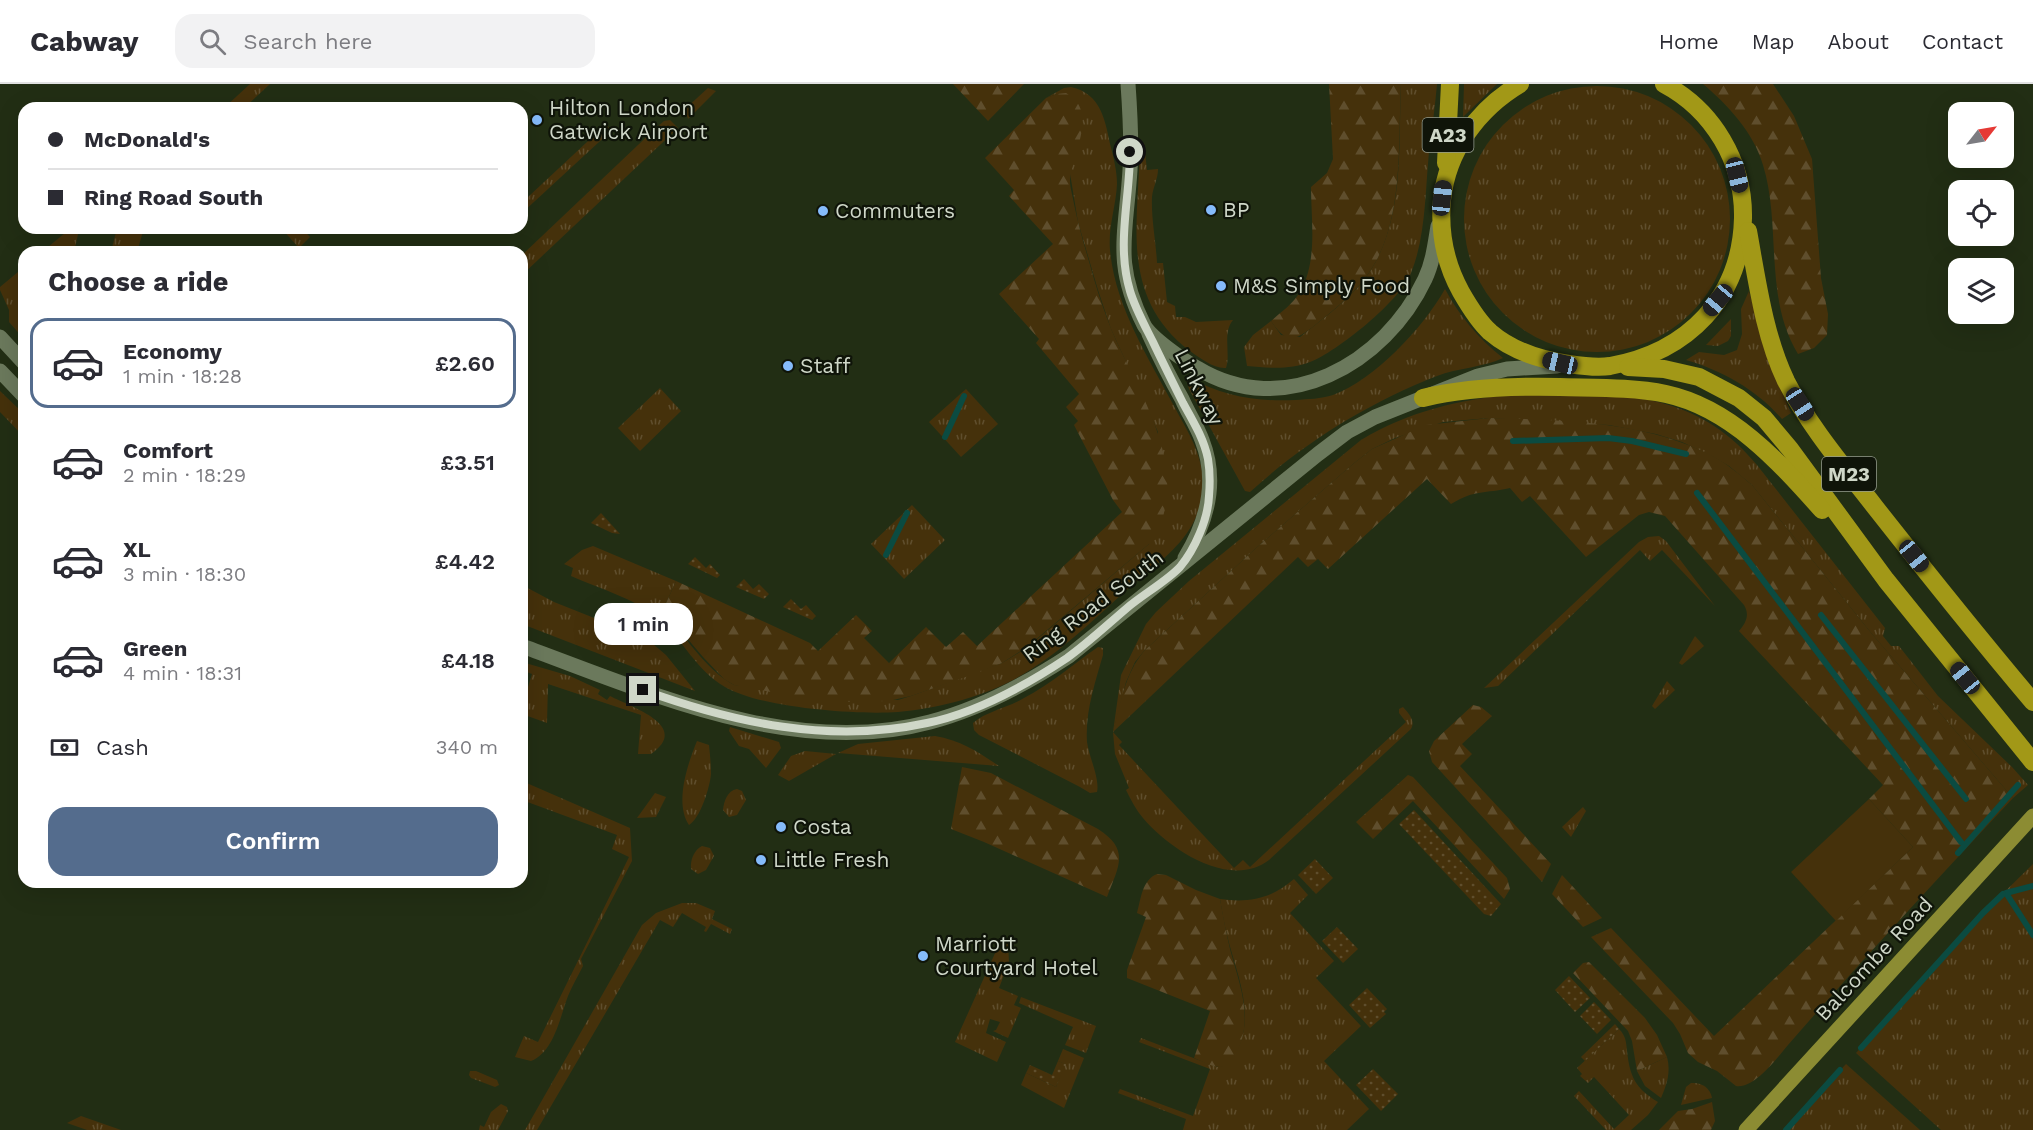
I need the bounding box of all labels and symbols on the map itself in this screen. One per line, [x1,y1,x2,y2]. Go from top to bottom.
place label: Hilton London Gatwick Airport [549,95,708,144]
north arrow [1948,102,2014,168]
marker: Hilton London Gatwick Airport [530,113,544,127]
road number: A23 [1422,118,1474,152]
route start [1116,138,1143,165]
car [1724,155,1750,195]
car [1431,179,1453,217]
place label: BP [1223,197,1250,222]
place label: Commuters [835,198,955,223]
marker: BP [1204,203,1218,217]
marker: Commuters [816,204,830,218]
place label: M&S Simply Food [1233,273,1410,298]
marker: M&S Simply Food [1214,279,1228,293]
car [1700,280,1736,320]
street label: Linkway [1170,344,1229,429]
car [1540,350,1580,376]
place label: Staff [800,353,851,378]
marker: Staff [781,359,795,373]
car [1783,384,1817,424]
road number: M23 [1822,457,1876,491]
car [1896,536,1932,576]
street label: Ring Road South [1017,544,1168,667]
callout: 1 min [594,603,692,645]
car [1947,658,1983,698]
route end [629,676,656,703]
place label: Costa [793,814,852,839]
marker: Costa [774,820,788,834]
place label: Little Fresh [773,847,889,872]
marker: Little Fresh [754,853,768,867]
street label: Balcombe Road [1810,892,1937,1026]
place label: Marriott Courtyard Hotel [935,931,1098,980]
marker: Marriott Courtyard Hotel [916,949,930,963]

